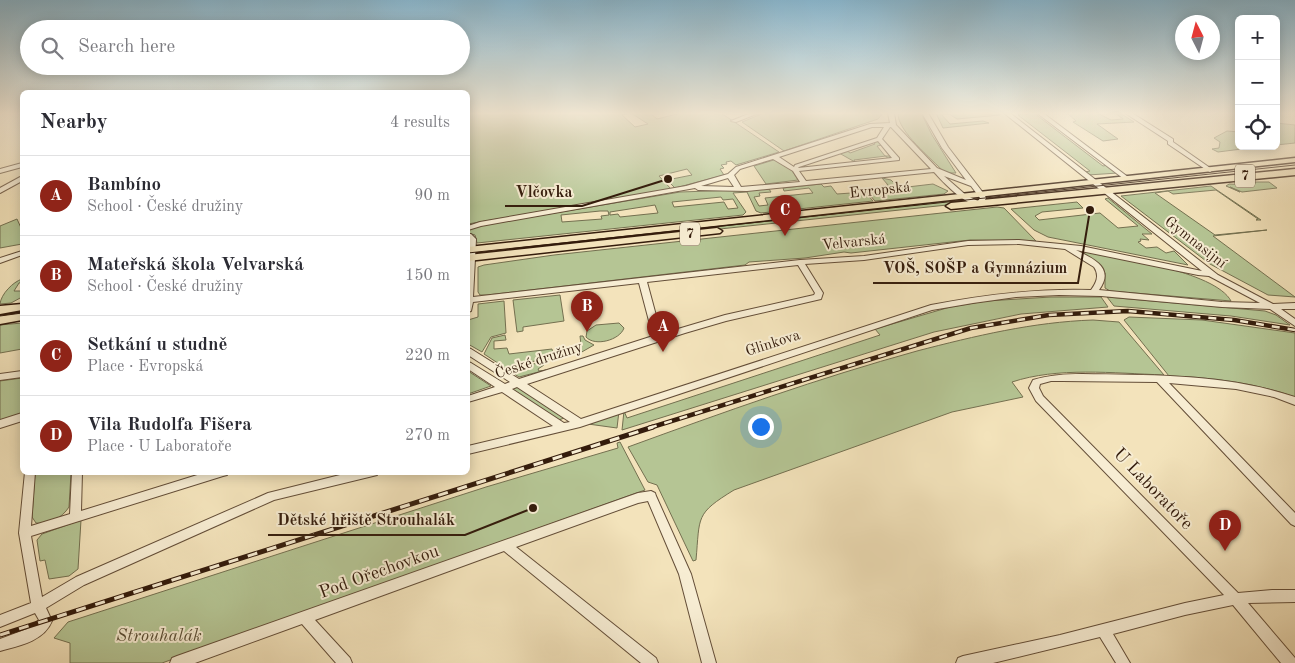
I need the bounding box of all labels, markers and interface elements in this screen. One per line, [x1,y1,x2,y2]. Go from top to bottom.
north arrow [1175,15,1220,60]
map controls [1235,15,1280,150]
button: + [1235,15,1280,60]
search box [20,20,470,75]
icon: search [38,34,66,62]
text: Search here [78,38,175,57]
button: − [1235,60,1280,105]
button: locate [1235,105,1280,150]
text: Nearby [40,112,108,133]
text: 4 results [390,115,450,131]
road number: 7 [1235,165,1255,188]
callout: Vlčovka [505,175,582,206]
text: Bambíno [87,176,161,195]
street label: Evropská [849,180,912,202]
text: Vlčovka [515,185,573,201]
text: A [50,188,62,204]
text: 90 m [414,188,450,204]
pin: C [769,195,801,236]
text: School · České družiny [87,199,243,215]
street label: Gymnasijní [1161,214,1229,272]
road number: 7 [680,222,700,245]
street label: Velvarská [821,232,887,254]
callout: VOŠ, SOŠP a Gymnázium [873,252,1078,283]
text: Mateřská škola Velvarská [87,256,304,275]
text: VOŠ, SOŠP a Gymnázium [883,257,1067,277]
text: B [50,268,62,284]
text: 150 m [405,268,450,284]
text: School · České družiny [87,279,243,295]
pin: B [571,291,603,332]
pin: A [647,311,679,352]
street label: Glinkova [744,328,803,360]
text: Setkání u studně [87,336,228,355]
street label: České družiny [492,337,585,382]
text: C [51,348,61,364]
text: 220 m [405,348,450,364]
text: Place · Evropská [87,359,203,375]
your location [748,414,774,440]
text: Vila Rudolfa Fišera [87,416,252,435]
text: D [50,428,62,444]
text: 270 m [405,428,450,444]
text: Place · U Laboratoře [87,439,232,455]
street label: U Laboratoře [1110,445,1196,533]
callout: Dětské hřiště Strouhalák [268,504,465,535]
pin: D [1209,510,1241,551]
text: Dětské hřiště Strouhalák [277,513,455,529]
street label: Pod Ořechovkou [317,542,442,602]
park label: Strouhalák [116,627,202,645]

